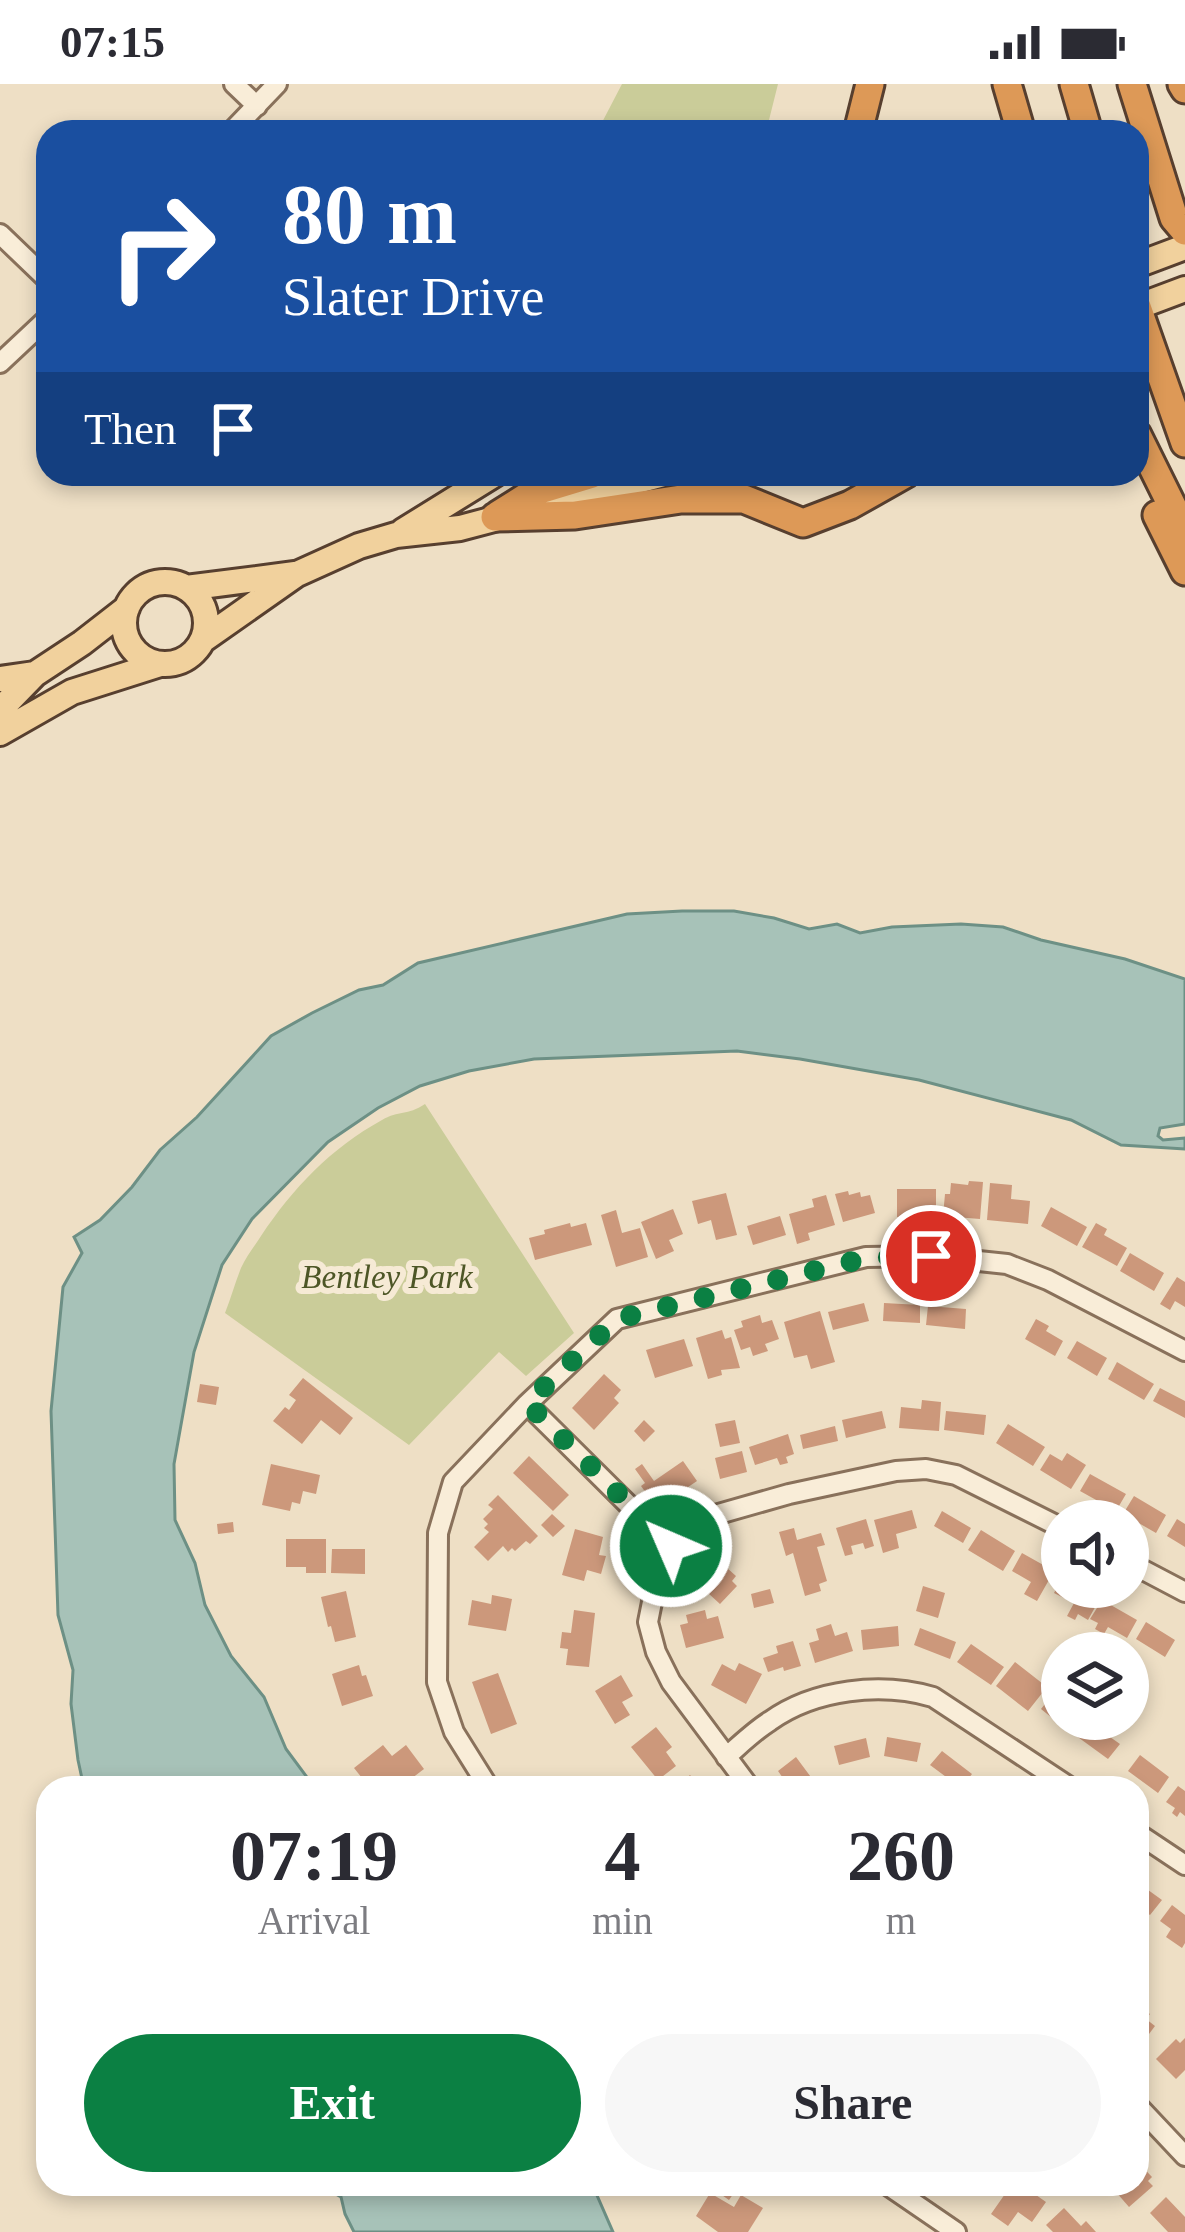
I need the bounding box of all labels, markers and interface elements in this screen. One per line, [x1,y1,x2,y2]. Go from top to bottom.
text: 07:15 [60,17,165,67]
icon: right [84,168,240,324]
text: 80 m [282,168,457,261]
text: Slater Drive [282,267,544,327]
icon: arrive [200,396,266,462]
text: Then [84,404,176,454]
pin [880,1205,982,1307]
icon: arrive [898,1223,964,1289]
park label: Bentley Park [301,1259,474,1295]
position arrow [608,1483,734,1609]
map controls [1041,1500,1149,1740]
button: sound [1041,1500,1149,1608]
button: layers [1041,1632,1149,1740]
text: 07:19 [230,1816,398,1896]
text: 4 [604,1816,640,1896]
text: 260 [847,1816,955,1896]
text: Arrival [258,1899,370,1942]
text: min [592,1899,653,1942]
text: m [886,1899,916,1942]
button: Exit [84,2034,581,2172]
button: Share [605,2034,1101,2172]

